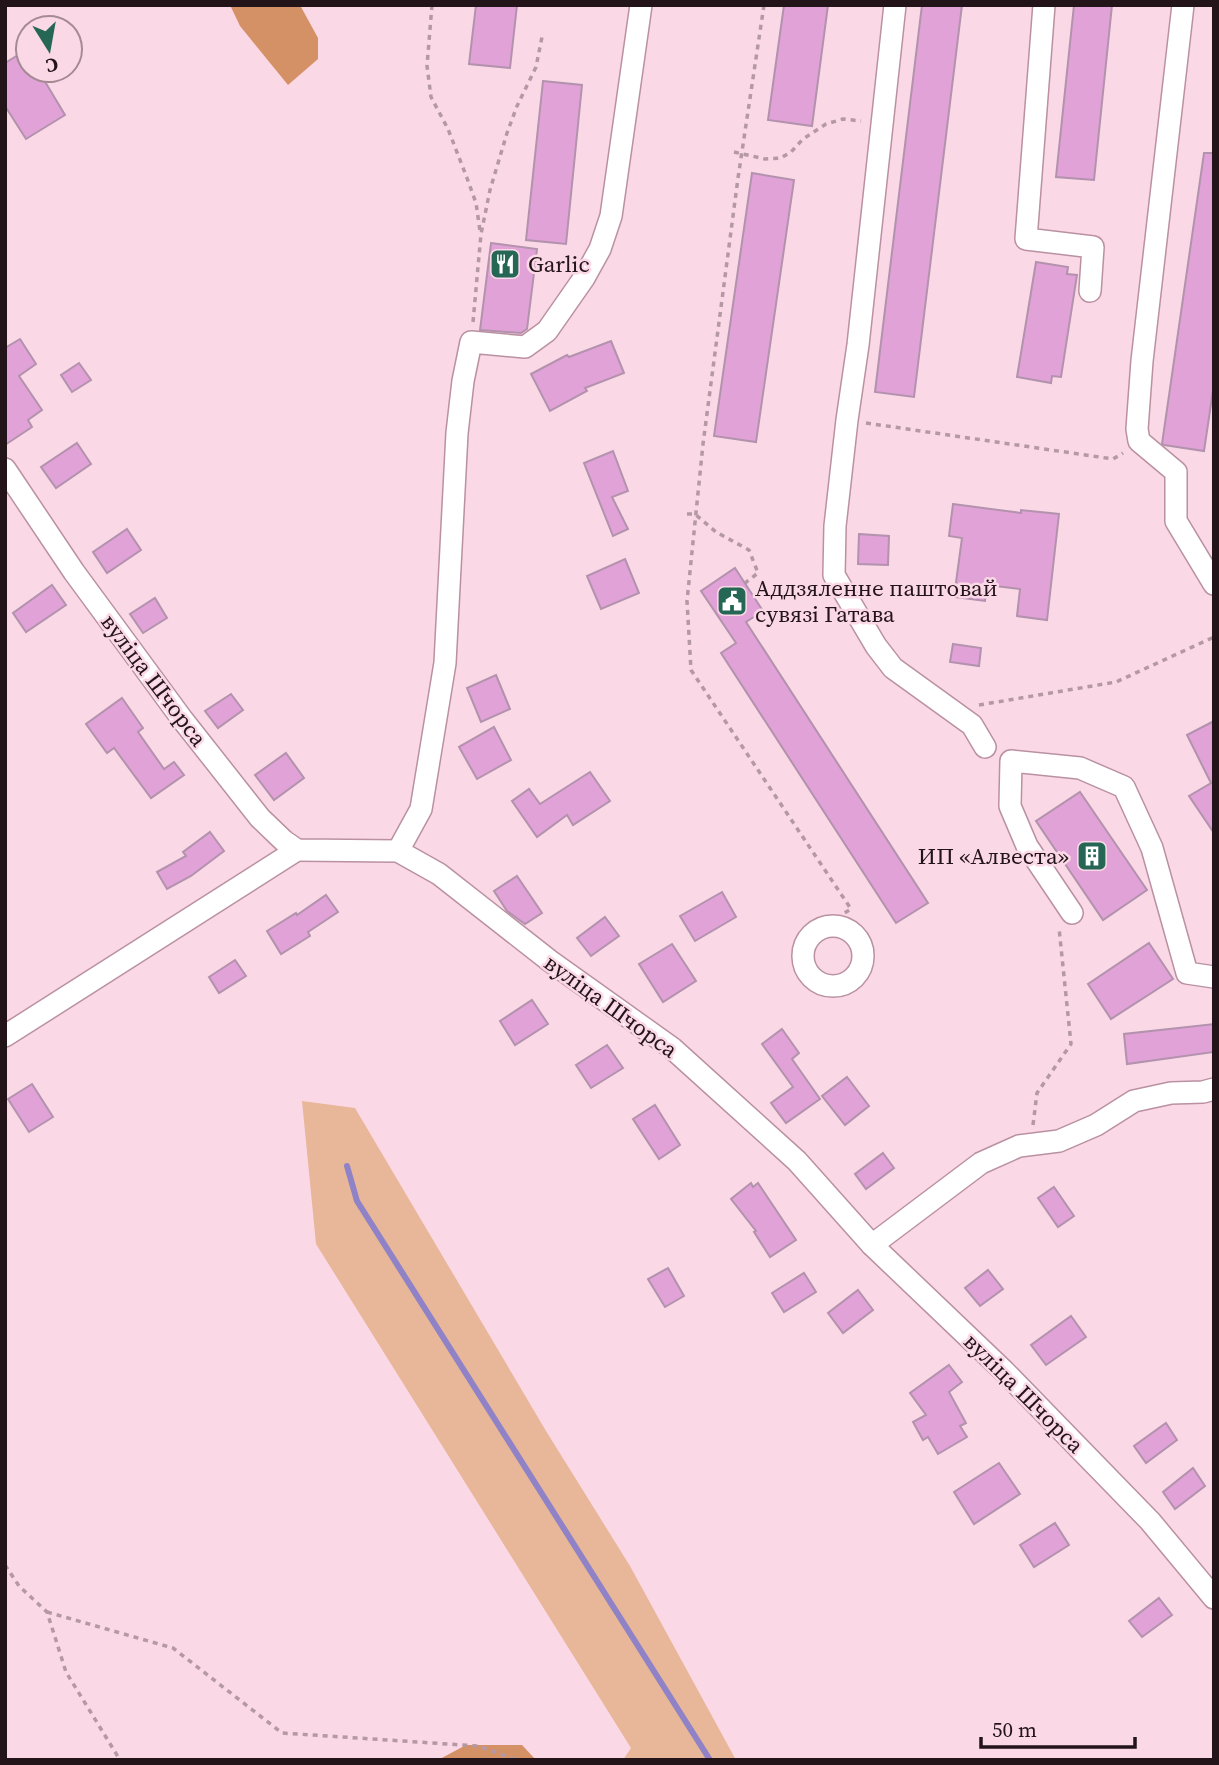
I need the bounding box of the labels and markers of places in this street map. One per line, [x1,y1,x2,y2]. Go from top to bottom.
restaurant icon: Garlic [488,247,522,281]
place label: Garlic [528,248,590,280]
place label: Аддзяленне паштовай сувязі Гатава [755,572,998,630]
public building icon: Аддзяленне паштовай сувязі Гатава [715,584,749,618]
building icon: ИП «Алвеста» [1075,839,1109,873]
place label: ИП «Алвеста» [918,840,1069,872]

